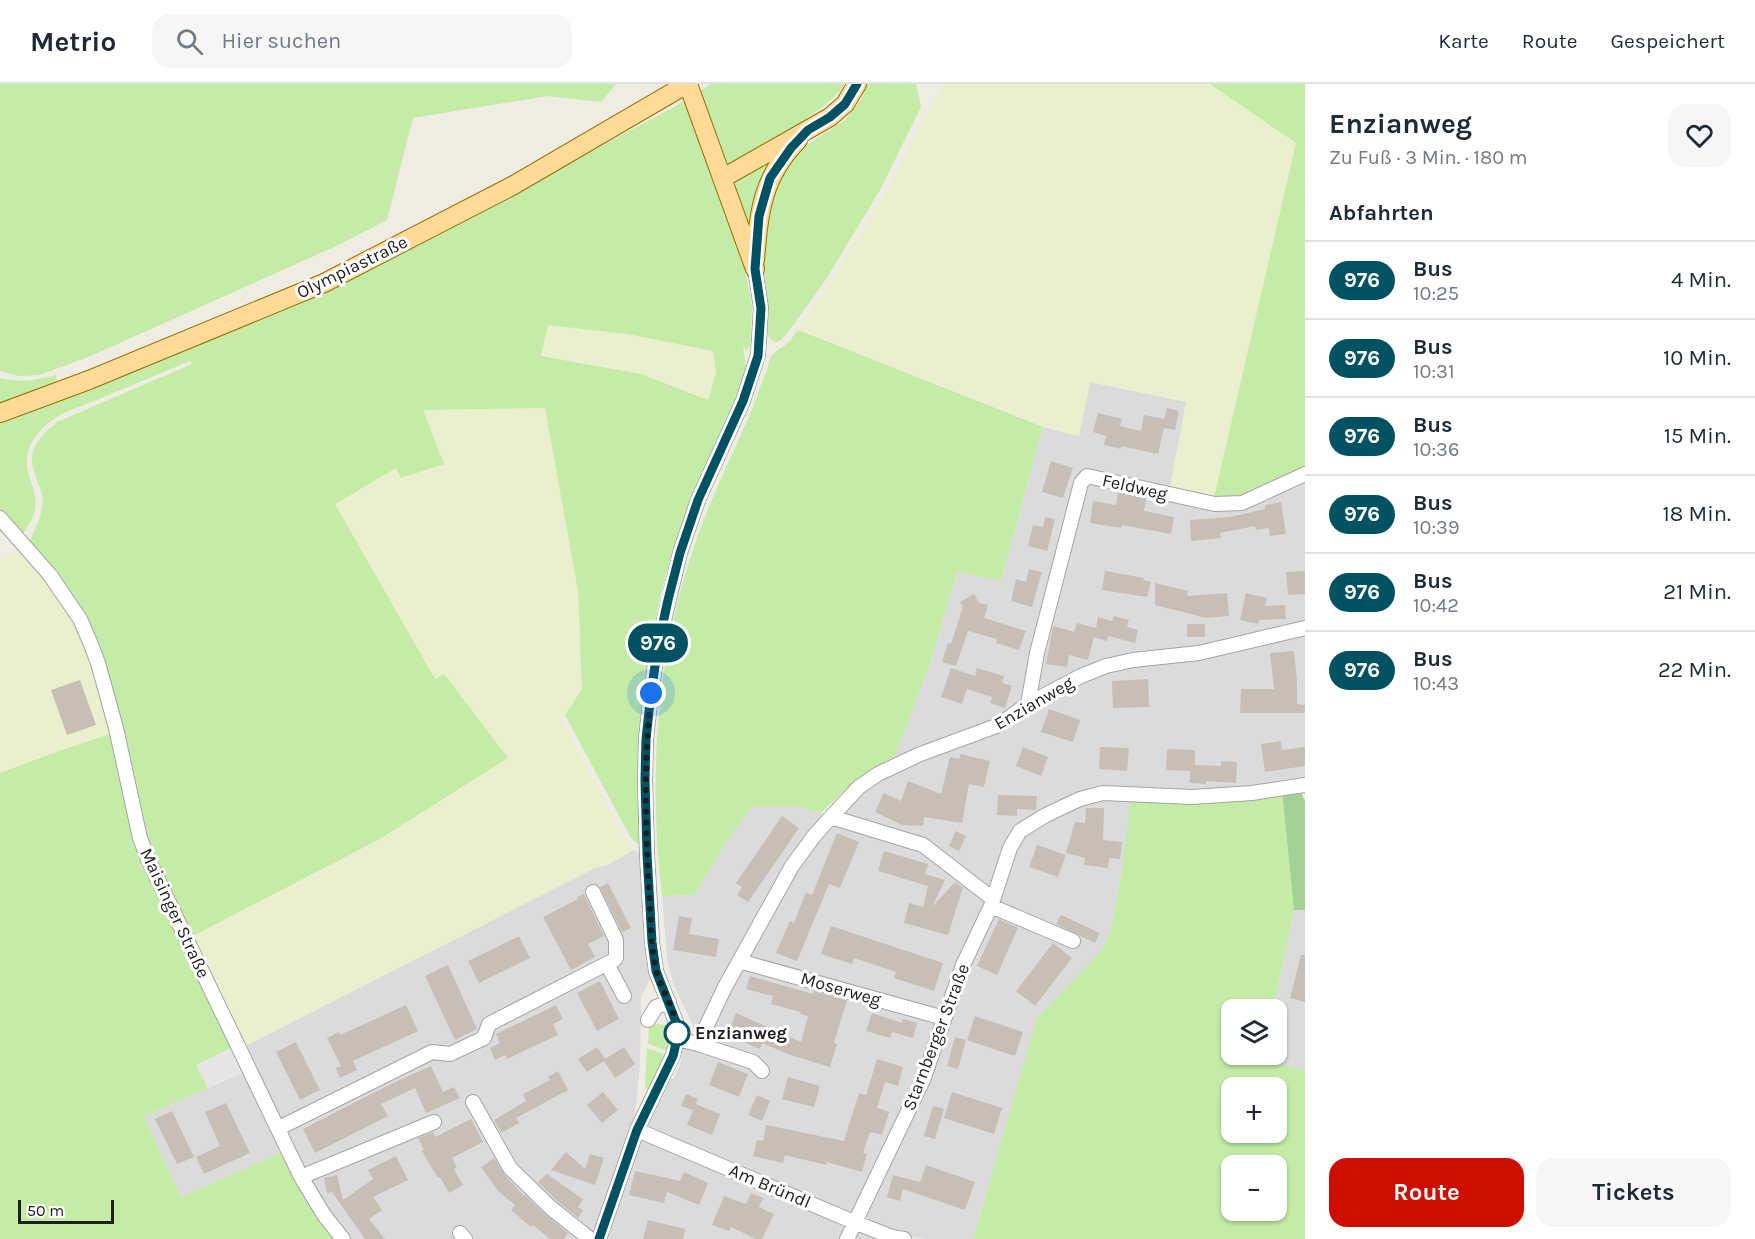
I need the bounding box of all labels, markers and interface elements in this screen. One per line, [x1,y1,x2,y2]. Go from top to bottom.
search box [152,14,572,68]
text: Metrio [30,25,116,58]
icon: search [173,25,206,58]
text: Hier suchen [221,28,341,54]
text: Karte [1438,29,1489,53]
text: Route [1522,29,1578,53]
text: Gespeichert [1611,29,1725,53]
button: heart [1668,104,1731,167]
text: Enzianweg [1329,107,1472,140]
text: Zu Fuß · 3 Min. · 180 m [1329,146,1528,169]
text: Abfahrten [1329,200,1434,226]
street label: Olympiastraße [293,231,411,303]
text: Bus [1413,256,1453,282]
text: 4 Min. [1671,267,1731,293]
text: 976 [1344,268,1380,292]
text: 10:25 [1413,282,1459,305]
text: Bus [1413,334,1453,360]
text: 10 Min. [1663,345,1731,371]
text: 976 [1344,346,1380,370]
text: 10:31 [1413,360,1455,383]
text: Bus [1413,412,1453,438]
text: 15 Min. [1664,423,1731,449]
text: 976 [1344,424,1380,448]
text: 10:36 [1413,438,1459,461]
street label: Feldweg [1100,469,1170,505]
text: Bus [1413,490,1453,516]
text: 18 Min. [1663,501,1731,527]
text: 976 [1344,502,1380,526]
text: 10:39 [1413,516,1460,539]
text: Bus [1413,568,1453,594]
text: 21 Min. [1663,579,1731,605]
text: 976 [1344,580,1380,604]
text: 10:42 [1413,594,1459,617]
line badge: 976 [624,624,692,662]
text: 976 [640,631,676,655]
text: Bus [1413,646,1453,672]
text: 22 Min. [1658,657,1731,683]
text: 976 [1344,658,1380,682]
street label: Enzianweg [990,671,1078,735]
text: 10:43 [1413,672,1459,695]
your location [636,678,666,708]
street label: Maisinger Straße [135,845,215,981]
street label: Starnberger Straße [898,960,974,1114]
street label: Moserweg [798,967,884,1011]
map controls [1221,999,1287,1221]
button: layers [1221,999,1287,1065]
marker: Enzianweg [664,1020,690,1046]
place label: Enzianweg [695,1022,788,1044]
button: + [1221,1077,1287,1143]
button: − [1221,1155,1287,1221]
button: Route [1329,1158,1524,1227]
button: Tickets [1536,1158,1731,1227]
street label: Am Bründl [726,1159,814,1213]
scale bar [18,1197,114,1224]
text: 50 m [27,1201,64,1220]

